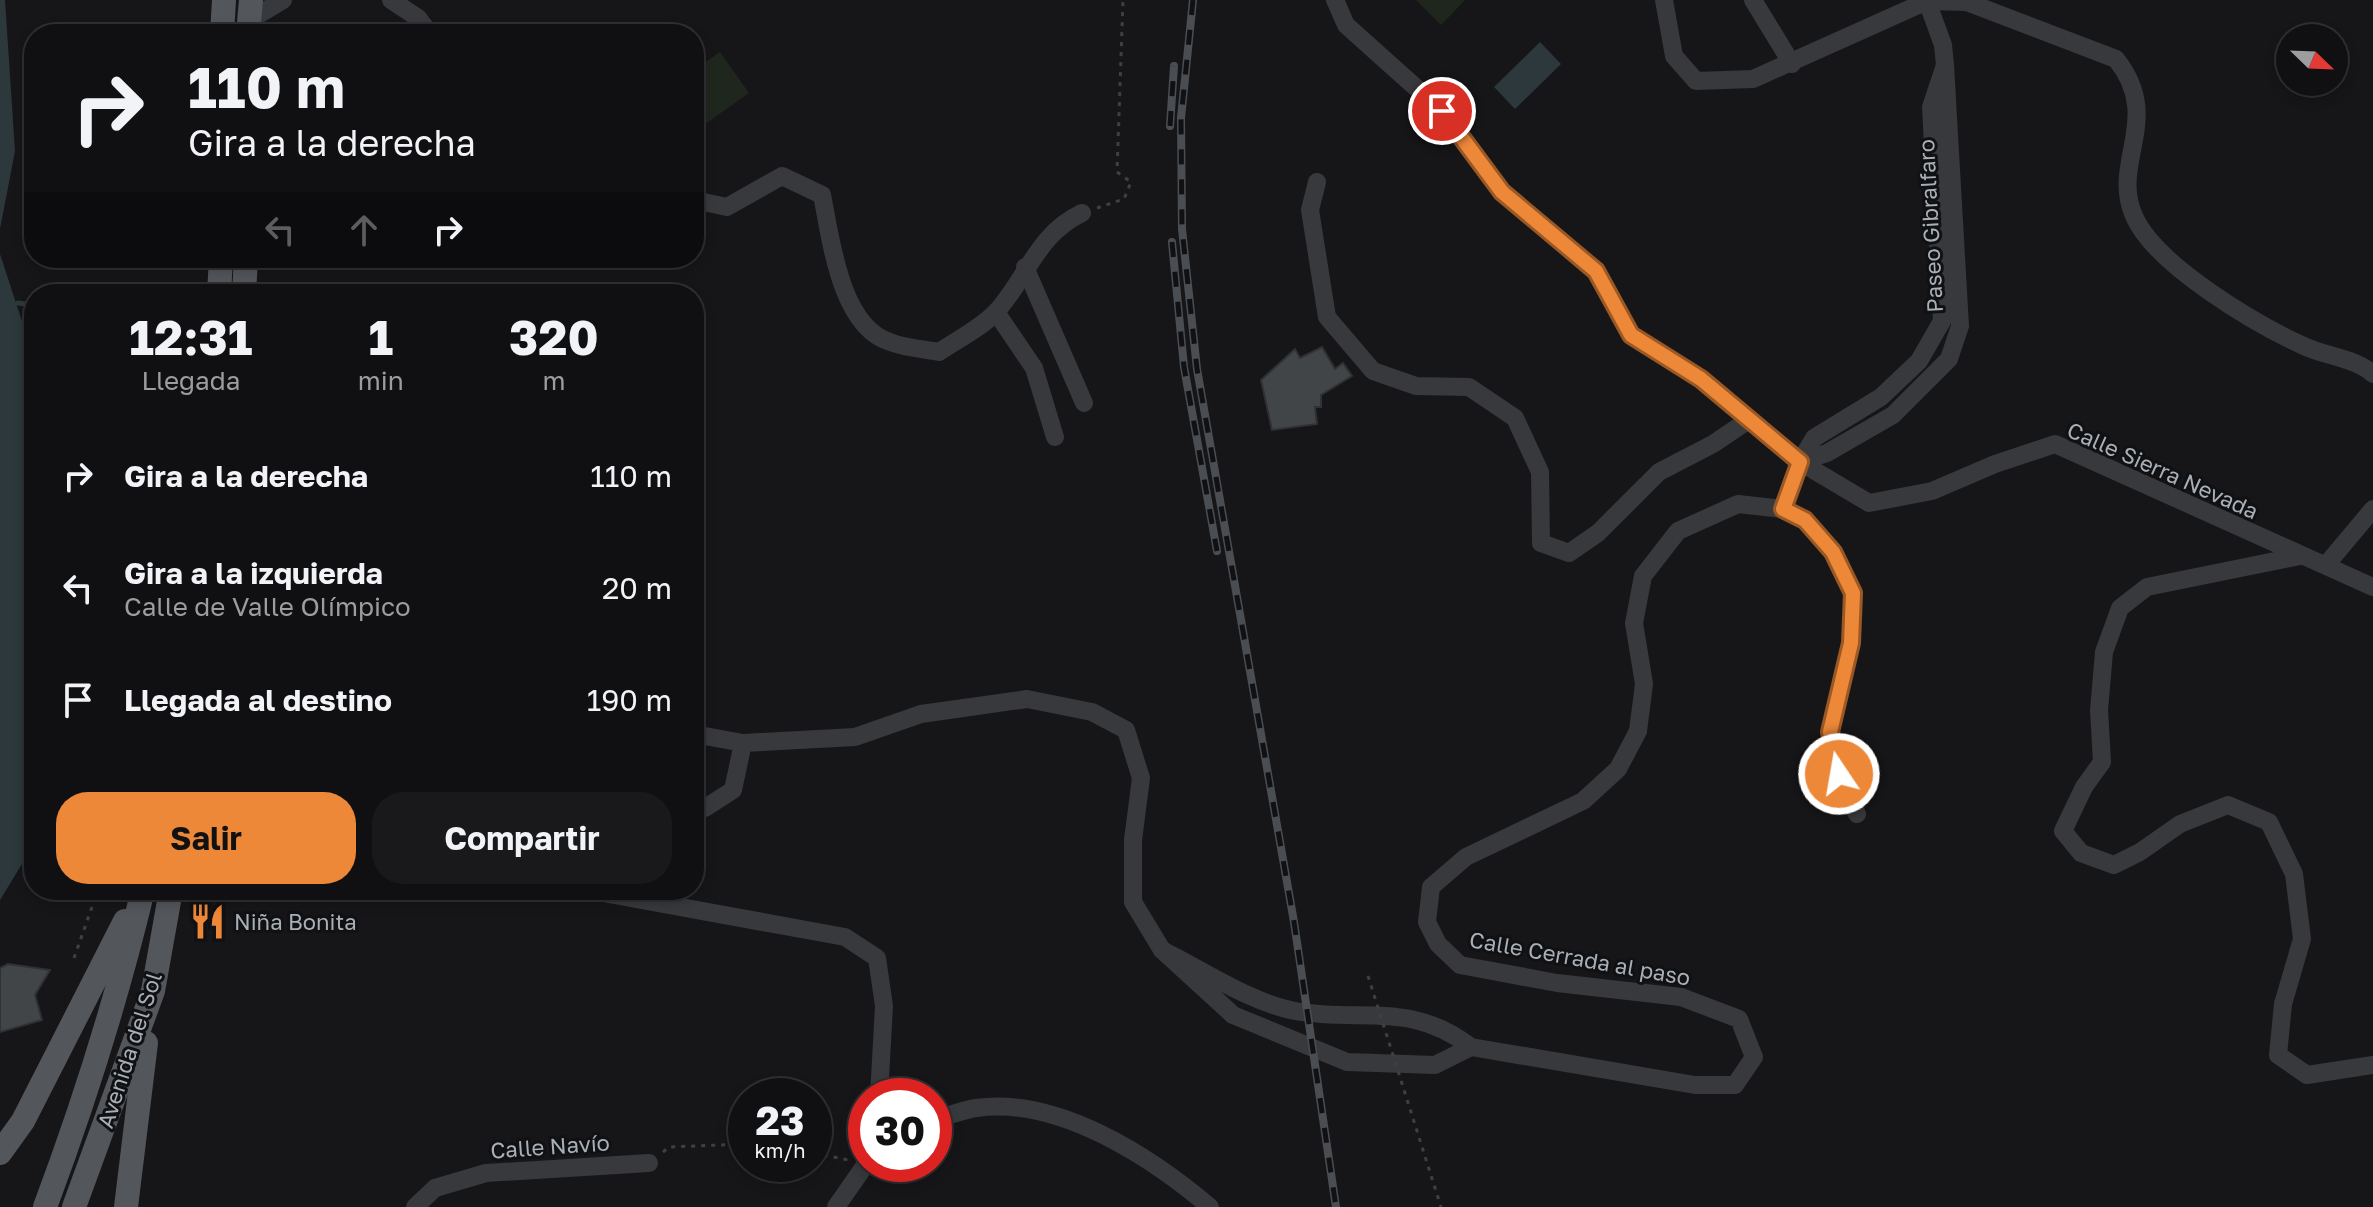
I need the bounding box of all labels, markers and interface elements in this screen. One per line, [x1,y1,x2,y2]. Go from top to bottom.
north arrow [2276,24,2348,96]
map controls [2276,24,2348,96]
text: 110 m [188,53,345,120]
icon: right [56,56,160,160]
pin [1408,77,1476,145]
icon: arrive [1420,89,1464,133]
text: Gira a la derecha [188,121,476,164]
street label: Paseo Gibralfaro [1912,139,1948,313]
icon: left [258,208,302,252]
icon: ahead [342,208,386,252]
icon: right [426,208,470,252]
text: 12:31 [129,308,253,366]
text: 1 [368,308,393,366]
text: 320 [509,308,599,366]
text: Llegada [141,365,240,396]
text: min [358,365,404,396]
text: m [542,365,565,396]
street label: Calle Sierra Nevada [2063,416,2263,524]
icon: right [56,454,100,498]
text: Gira a la derecha [124,458,368,494]
text: 110 m [590,458,672,494]
text: Gira a la izquierda [124,555,383,591]
icon: left [56,566,100,610]
text: 20 m [602,570,672,606]
text: Calle de Valle Olímpico [124,591,411,622]
icon: arrive [56,678,100,722]
text: Llegada al destino [124,682,392,718]
text: 190 m [587,682,672,718]
position arrow [1797,732,1881,816]
button: Salir [56,792,356,884]
button: Compartir [372,792,672,884]
restaurant icon: Niña Bonita [189,902,227,940]
place label: Niña Bonita [234,908,357,935]
street label: Calle Cerrada al paso [1467,925,1693,991]
street label: Avenida del Sol [91,969,167,1131]
speed limit sign: 30 [848,1078,952,1182]
text: 23 [756,1096,804,1144]
street label: Calle Navío [489,1128,611,1164]
text: km/h [755,1138,805,1162]

